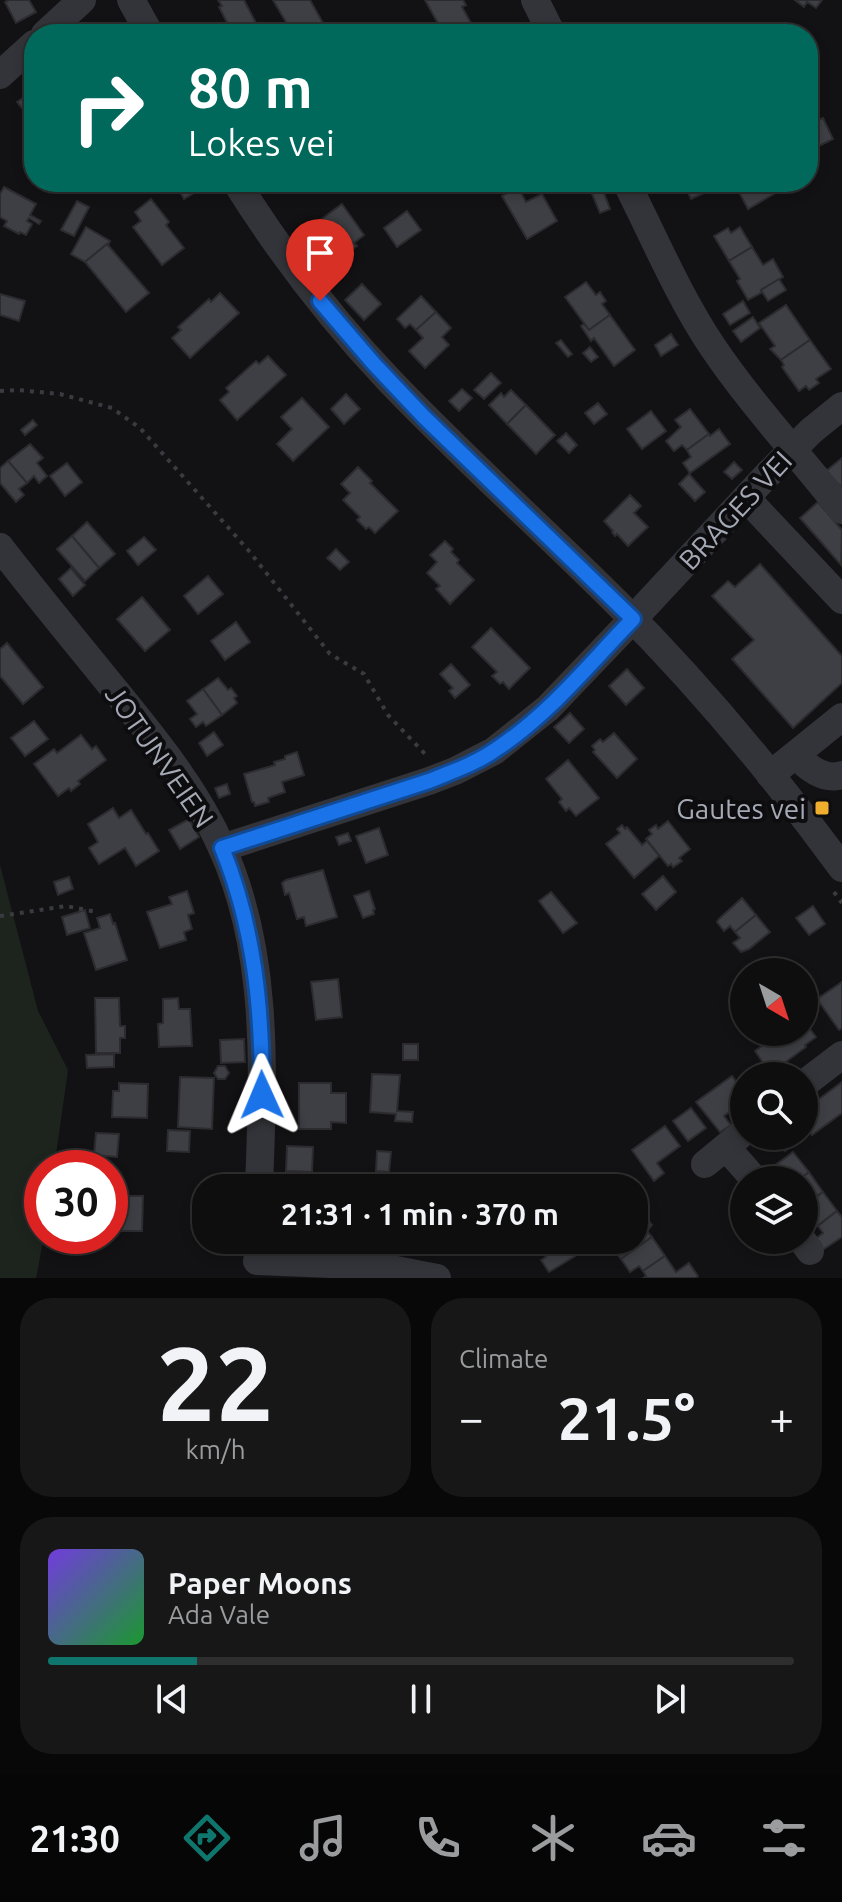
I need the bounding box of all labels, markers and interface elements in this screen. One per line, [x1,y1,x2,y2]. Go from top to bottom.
icon: right [56,56,160,160]
text: 80 m [188,56,313,119]
text: Lokes vei [188,122,335,163]
pin [286,219,354,301]
icon: arrive [298,231,342,275]
street label: BRAGES VEI [673,445,797,575]
street label: JOTUNVEIEN [100,679,220,833]
place label: Gautes vei [676,793,806,824]
marker: Gautes vei [813,799,831,817]
north arrow [730,958,818,1046]
map controls [730,958,818,1254]
position arrow [220,1053,304,1137]
button: search [730,1062,818,1150]
speed limit sign: 30 [24,1150,128,1254]
button: layers [730,1166,818,1254]
text: 21:31 · 1 min · 370 m [281,1197,559,1231]
text: 22 [157,1324,274,1441]
text: Climate [459,1344,548,1373]
text: 21.5° [558,1384,695,1451]
text: − [459,1393,484,1442]
text: + [769,1393,794,1442]
text: km/h [185,1435,246,1464]
text: Paper Moons [168,1566,352,1600]
text: Ada Vale [168,1600,270,1629]
icon: previous [150,1677,194,1721]
icon: pause [399,1677,443,1721]
icon: next [648,1677,692,1721]
icon: directions [179,1810,235,1866]
icon: music [295,1810,351,1866]
icon: phone [410,1810,466,1866]
icon: climate [525,1810,581,1866]
icon: car [641,1810,697,1866]
icon: filters [756,1810,812,1866]
text: 21:30 [30,1818,120,1859]

